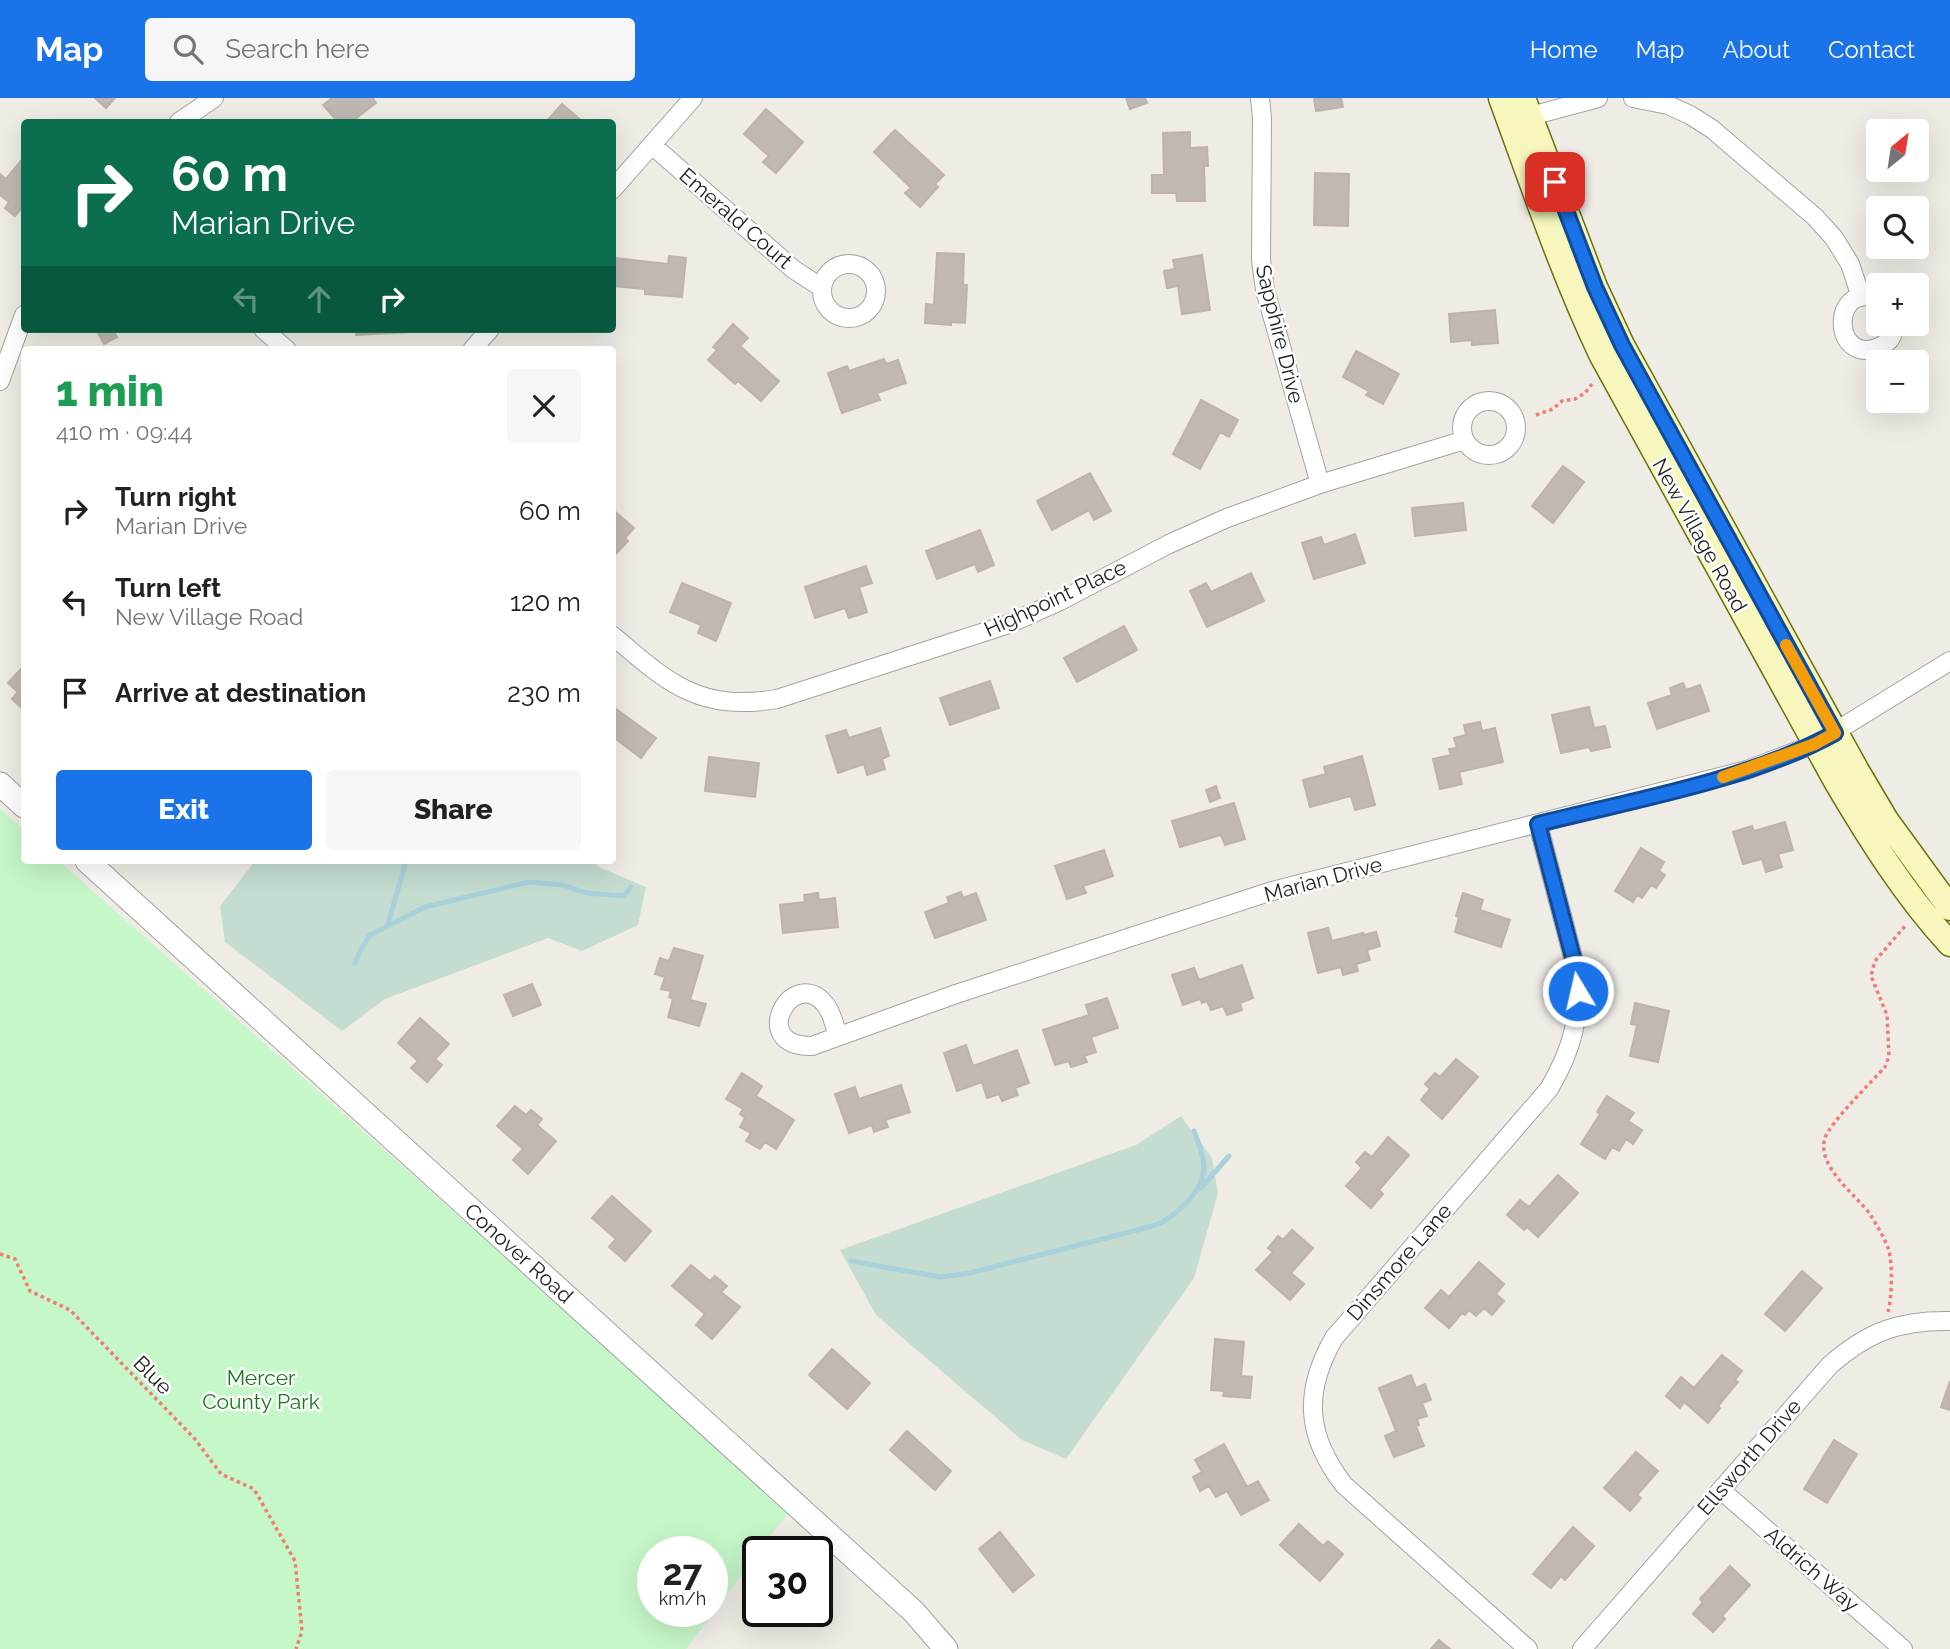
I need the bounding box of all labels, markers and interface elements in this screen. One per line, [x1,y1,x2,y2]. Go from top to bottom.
search box [145,18,635,81]
text: Map [35,30,103,69]
icon: search [169,30,207,68]
text: Search here [225,34,370,64]
text: Home [1530,35,1598,64]
text: Map [1636,35,1684,64]
text: About [1722,35,1790,64]
text: Contact [1828,35,1915,64]
north arrow [1866,119,1928,182]
map controls [1866,119,1929,413]
text: 60 m [171,145,288,202]
icon: right [56,147,147,238]
pin [1525,152,1585,212]
street label: Emerald Court [675,162,797,274]
icon: arrive [1536,163,1574,201]
button: search [1866,196,1929,259]
text: Marian Drive [171,204,355,241]
street label: Sapphire Drive [1251,262,1309,406]
button: + [1866,273,1929,336]
icon: left [227,280,265,318]
icon: ahead [300,280,338,318]
icon: right [373,280,411,318]
button: − [1866,350,1929,413]
text: 1 min [56,367,164,416]
button: close [507,369,581,443]
text: 410 m · 09:44 [56,418,193,445]
street label: New Village Road [1647,454,1753,616]
text: Turn right [115,482,236,512]
icon: right [56,492,94,530]
text: 60 m [519,496,581,526]
text: Marian Drive [115,512,247,539]
street label: Highpoint Place [980,554,1130,642]
text: Turn left [115,573,221,603]
icon: left [56,583,94,621]
text: 120 m [510,587,581,617]
text: New Village Road [115,603,303,630]
icon: arrive [56,674,94,712]
text: Arrive at destination [115,678,366,708]
text: 230 m [507,678,581,708]
button: Exit [56,770,312,850]
button: Share [326,770,581,850]
street label: Marian Drive [1261,851,1385,907]
position arrow [1541,954,1615,1028]
street label: Conover Road [460,1198,578,1308]
street label: Dinsmore Lane [1341,1198,1457,1326]
street label: Blue [128,1350,178,1400]
park label: Mercer County Park [202,1365,320,1414]
street label: Ellsworth Drive [1692,1394,1806,1520]
street label: Aldrich Way [1760,1521,1864,1617]
speed limit sign: 30 [742,1536,833,1627]
text: 27 [663,1552,702,1593]
text: km/h [659,1588,706,1609]

